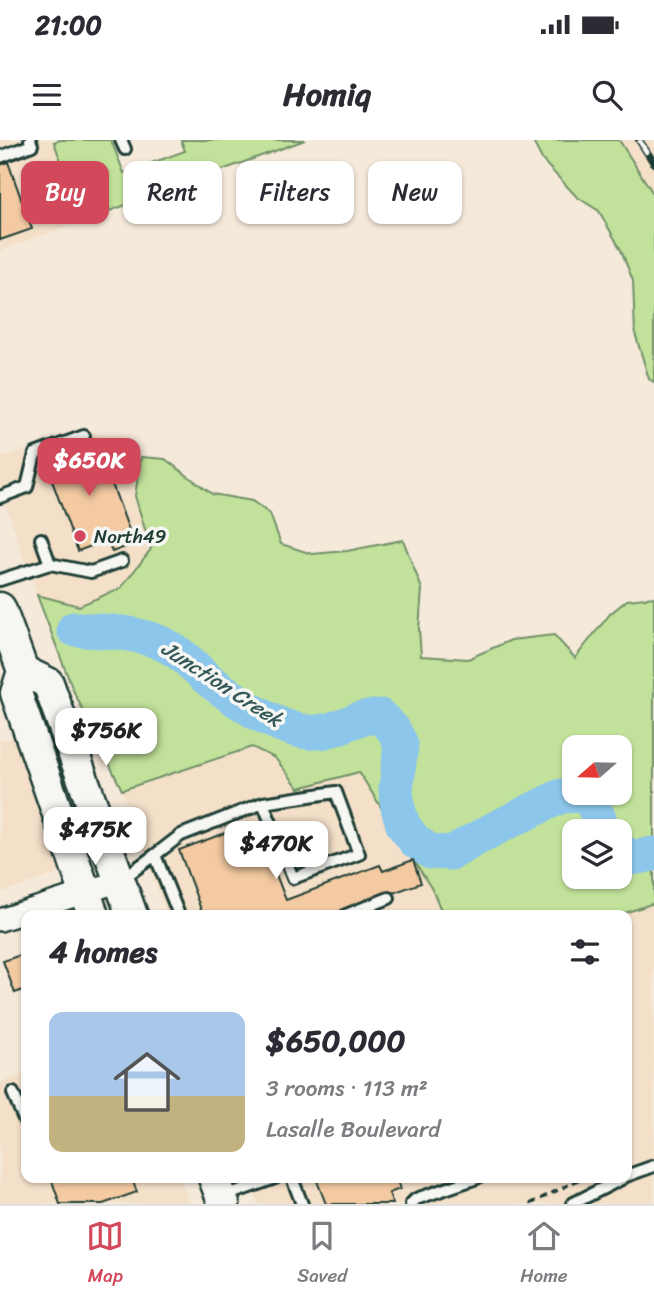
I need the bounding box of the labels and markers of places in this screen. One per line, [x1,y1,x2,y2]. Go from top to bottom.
pin: $650K [40,438,138,498]
place label: North49 [94,520,166,553]
marker: North49 [72,528,88,544]
pin: $756K [57,708,155,768]
pin: $475K [46,808,144,867]
pin: $470K [227,822,325,881]

